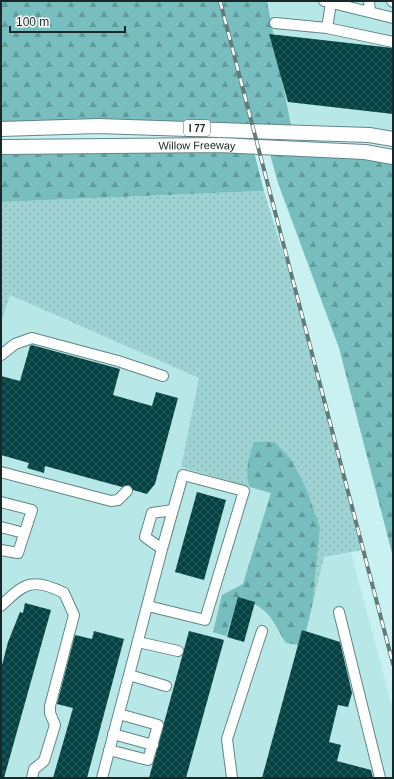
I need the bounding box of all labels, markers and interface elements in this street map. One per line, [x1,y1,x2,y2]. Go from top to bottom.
scale bar [10,8,125,34]
text: 100 m [16,15,49,29]
road number: I 77 [184,120,210,136]
street label: Willow Freeway [158,139,236,152]

